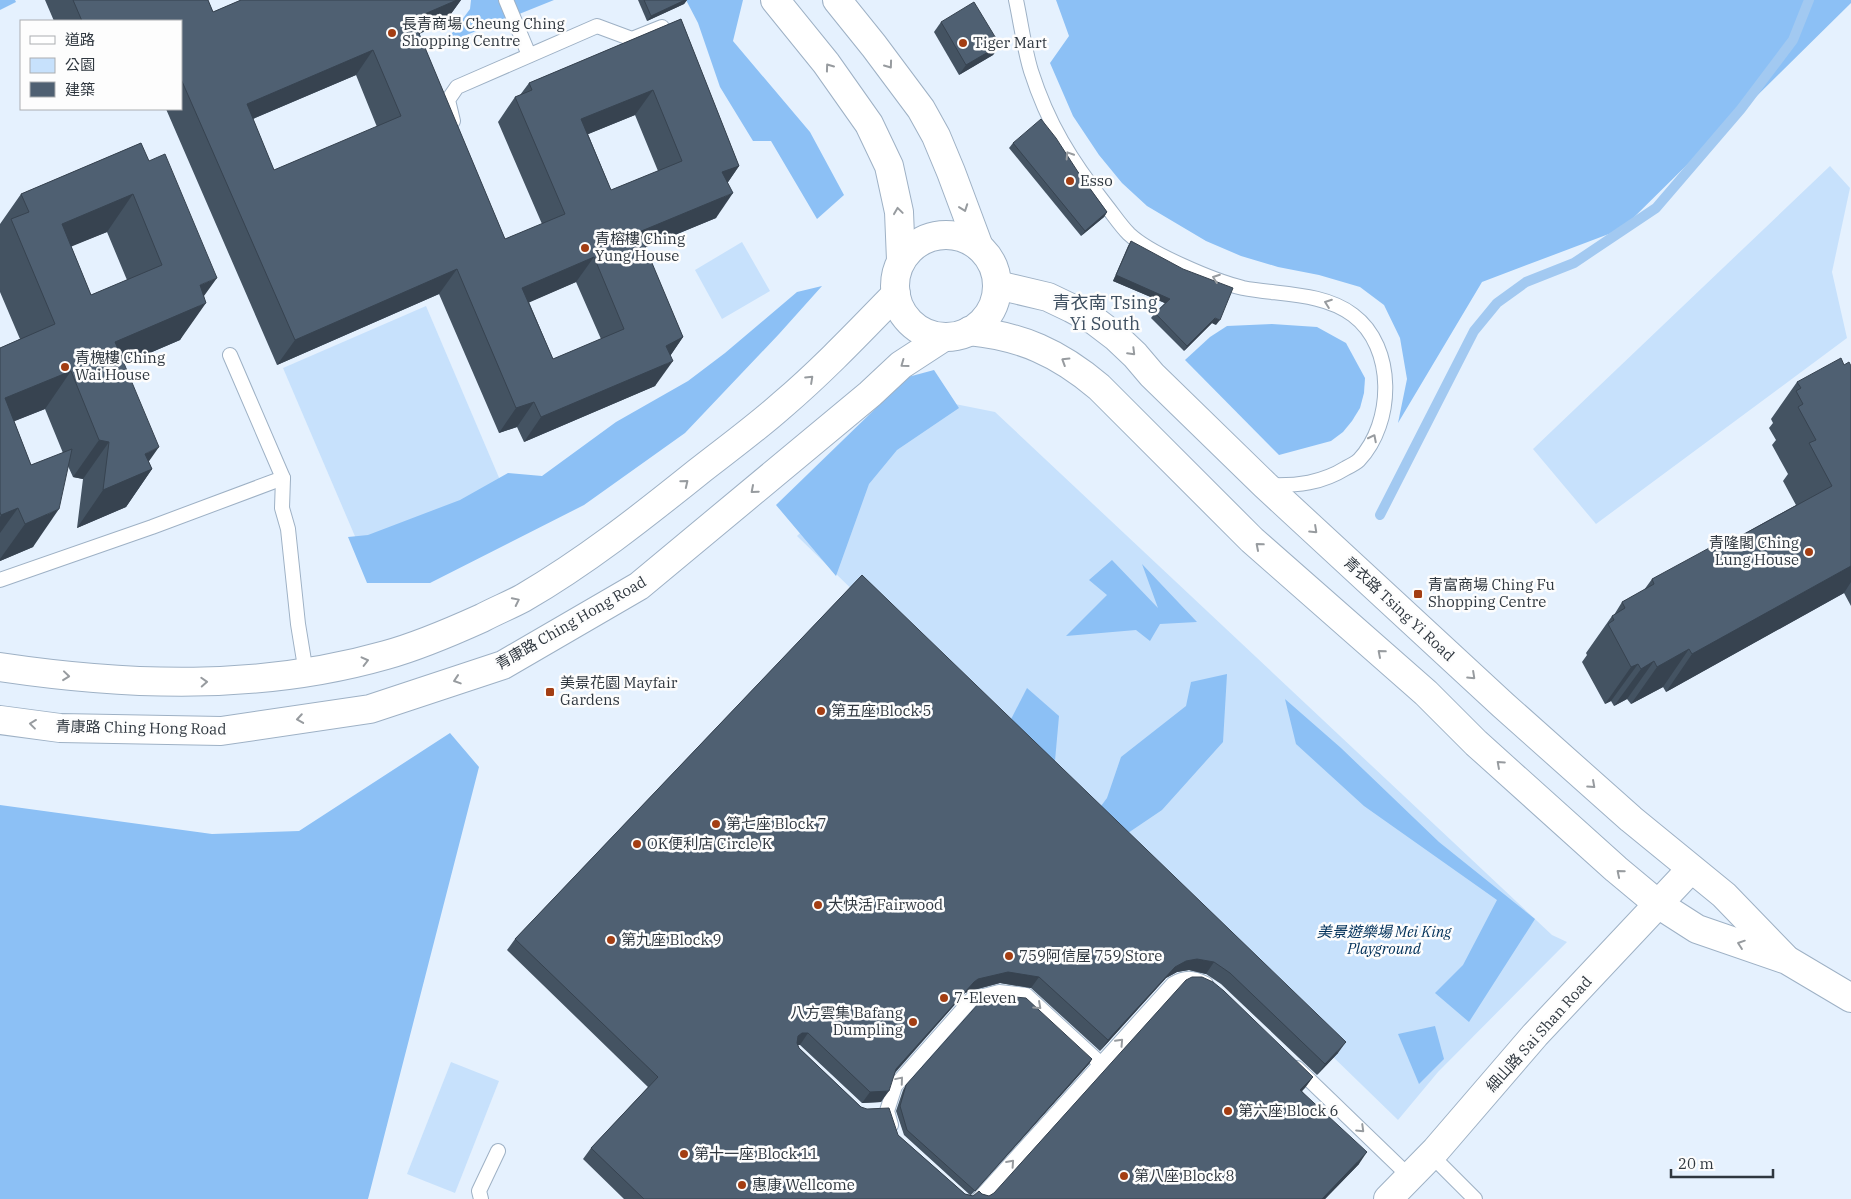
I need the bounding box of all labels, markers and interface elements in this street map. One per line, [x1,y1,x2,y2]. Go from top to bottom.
place label: 長青商場 Cheung Ching Shopping Centre [402,14,565,50]
legend [20,20,182,110]
marker: 長青商場 Cheung Ching Shopping Centre [386,27,398,39]
text: 道路 [65,30,95,49]
place label: Tiger Mart [973,33,1047,52]
marker: Tiger Mart [957,37,969,49]
text: 公園 [65,55,95,74]
one-way arrow [883,59,892,69]
one-way arrow [826,63,835,73]
text: 建築 [65,80,95,99]
one-way arrow [1066,151,1075,160]
place label: Esso [1080,171,1113,190]
marker: Esso [1064,175,1076,187]
one-way arrow [958,203,968,212]
one-way arrow [893,207,904,215]
place label: 青榕樓 Ching Yung House [595,229,685,265]
marker: 青榕樓 Ching Yung House [579,242,591,254]
one-way arrow [1212,274,1221,284]
district label: 青衣南 Tsing Yi South [1052,291,1158,335]
one-way arrow [1324,299,1333,309]
one-way arrow [1126,347,1135,356]
place label: 青槐樓 Ching Wai House [75,348,165,384]
one-way arrow [900,358,910,367]
one-way arrow [1062,358,1071,368]
marker: 青槐樓 Ching Wai House [59,361,71,373]
one-way arrow [804,376,813,385]
one-way arrow [1367,434,1377,443]
one-way arrow [679,480,688,488]
one-way arrow [751,485,760,493]
one-way arrow [1308,524,1317,533]
place label: 青隆閣 Ching Lung House [1709,533,1799,569]
one-way arrow [1255,543,1264,552]
marker: 青隆閣 Ching Lung House [1803,546,1815,558]
street label: 青衣路 Tsing Yi Road [1340,552,1459,665]
street label: 青康路 Ching Hong Road [492,572,649,673]
place label: 青富商場 Ching Fu Shopping Centre [1428,575,1555,611]
marker: 青富商場 Ching Fu Shopping Centre [1412,588,1424,600]
one-way arrow [510,597,519,607]
one-way arrow [1377,650,1386,659]
one-way arrow [360,656,369,667]
one-way arrow [62,670,70,681]
one-way arrow [1466,670,1475,679]
place label: 美景花園 Mayfair Gardens [560,673,678,709]
one-way arrow [453,675,462,685]
one-way arrow [200,676,208,687]
marker: 美景花園 Mayfair Gardens [544,686,556,698]
place label: 第五座 Block 5 [831,701,932,720]
marker: 第五座 Block 5 [815,705,827,717]
one-way arrow [295,714,304,724]
street label: 青康路 Ching Hong Road [55,717,227,738]
one-way arrow [29,719,37,730]
one-way arrow [1496,761,1505,770]
one-way arrow [1587,779,1596,788]
place label: 第七座 Block 7 [726,814,827,833]
marker: 第七座 Block 7 [710,818,722,830]
place label: OK便利店 Circle K [647,834,773,853]
marker: OK便利店 Circle K [631,838,643,850]
one-way arrow [1617,870,1626,879]
place label: 大快活 Fairwood [828,895,943,914]
marker: 大快活 Fairwood [812,899,824,911]
park label: 美景遊樂場 Mei King Playground [1317,922,1452,958]
place label: 第九座 Block 9 [621,930,722,949]
marker: 第九座 Block 9 [605,934,617,946]
one-way arrow [1737,940,1746,950]
place label: 759阿信屋 759 Store [1019,946,1162,965]
marker: 759阿信屋 759 Store [1003,950,1015,962]
street label: 細山路 Sai Shan Road [1482,972,1596,1095]
place label: 7-Eleven [954,988,1017,1007]
marker: 7-Eleven [938,992,950,1004]
one-way arrow [1032,1000,1041,1009]
place label: 八方雲集 Bafang Dumpling [790,1003,903,1039]
marker: 八方雲集 Bafang Dumpling [907,1016,919,1028]
one-way arrow [1114,1038,1123,1047]
one-way arrow [894,1077,903,1086]
place label: 第六座 Block 6 [1238,1101,1339,1120]
marker: 第六座 Block 6 [1222,1105,1234,1117]
one-way arrow [1355,1123,1364,1132]
place label: 第十一座 Block 11 [694,1144,819,1163]
scale bar [1671,1146,1774,1178]
marker: 第十一座 Block 11 [678,1148,690,1160]
text: 20 m [1678,1154,1714,1173]
one-way arrow [1005,1159,1014,1168]
place label: 第八座 Block 8 [1134,1166,1235,1185]
marker: 第八座 Block 8 [1118,1170,1130,1182]
place label: 惠康 Wellcome [752,1175,855,1194]
marker: 惠康 Wellcome [736,1179,748,1191]

